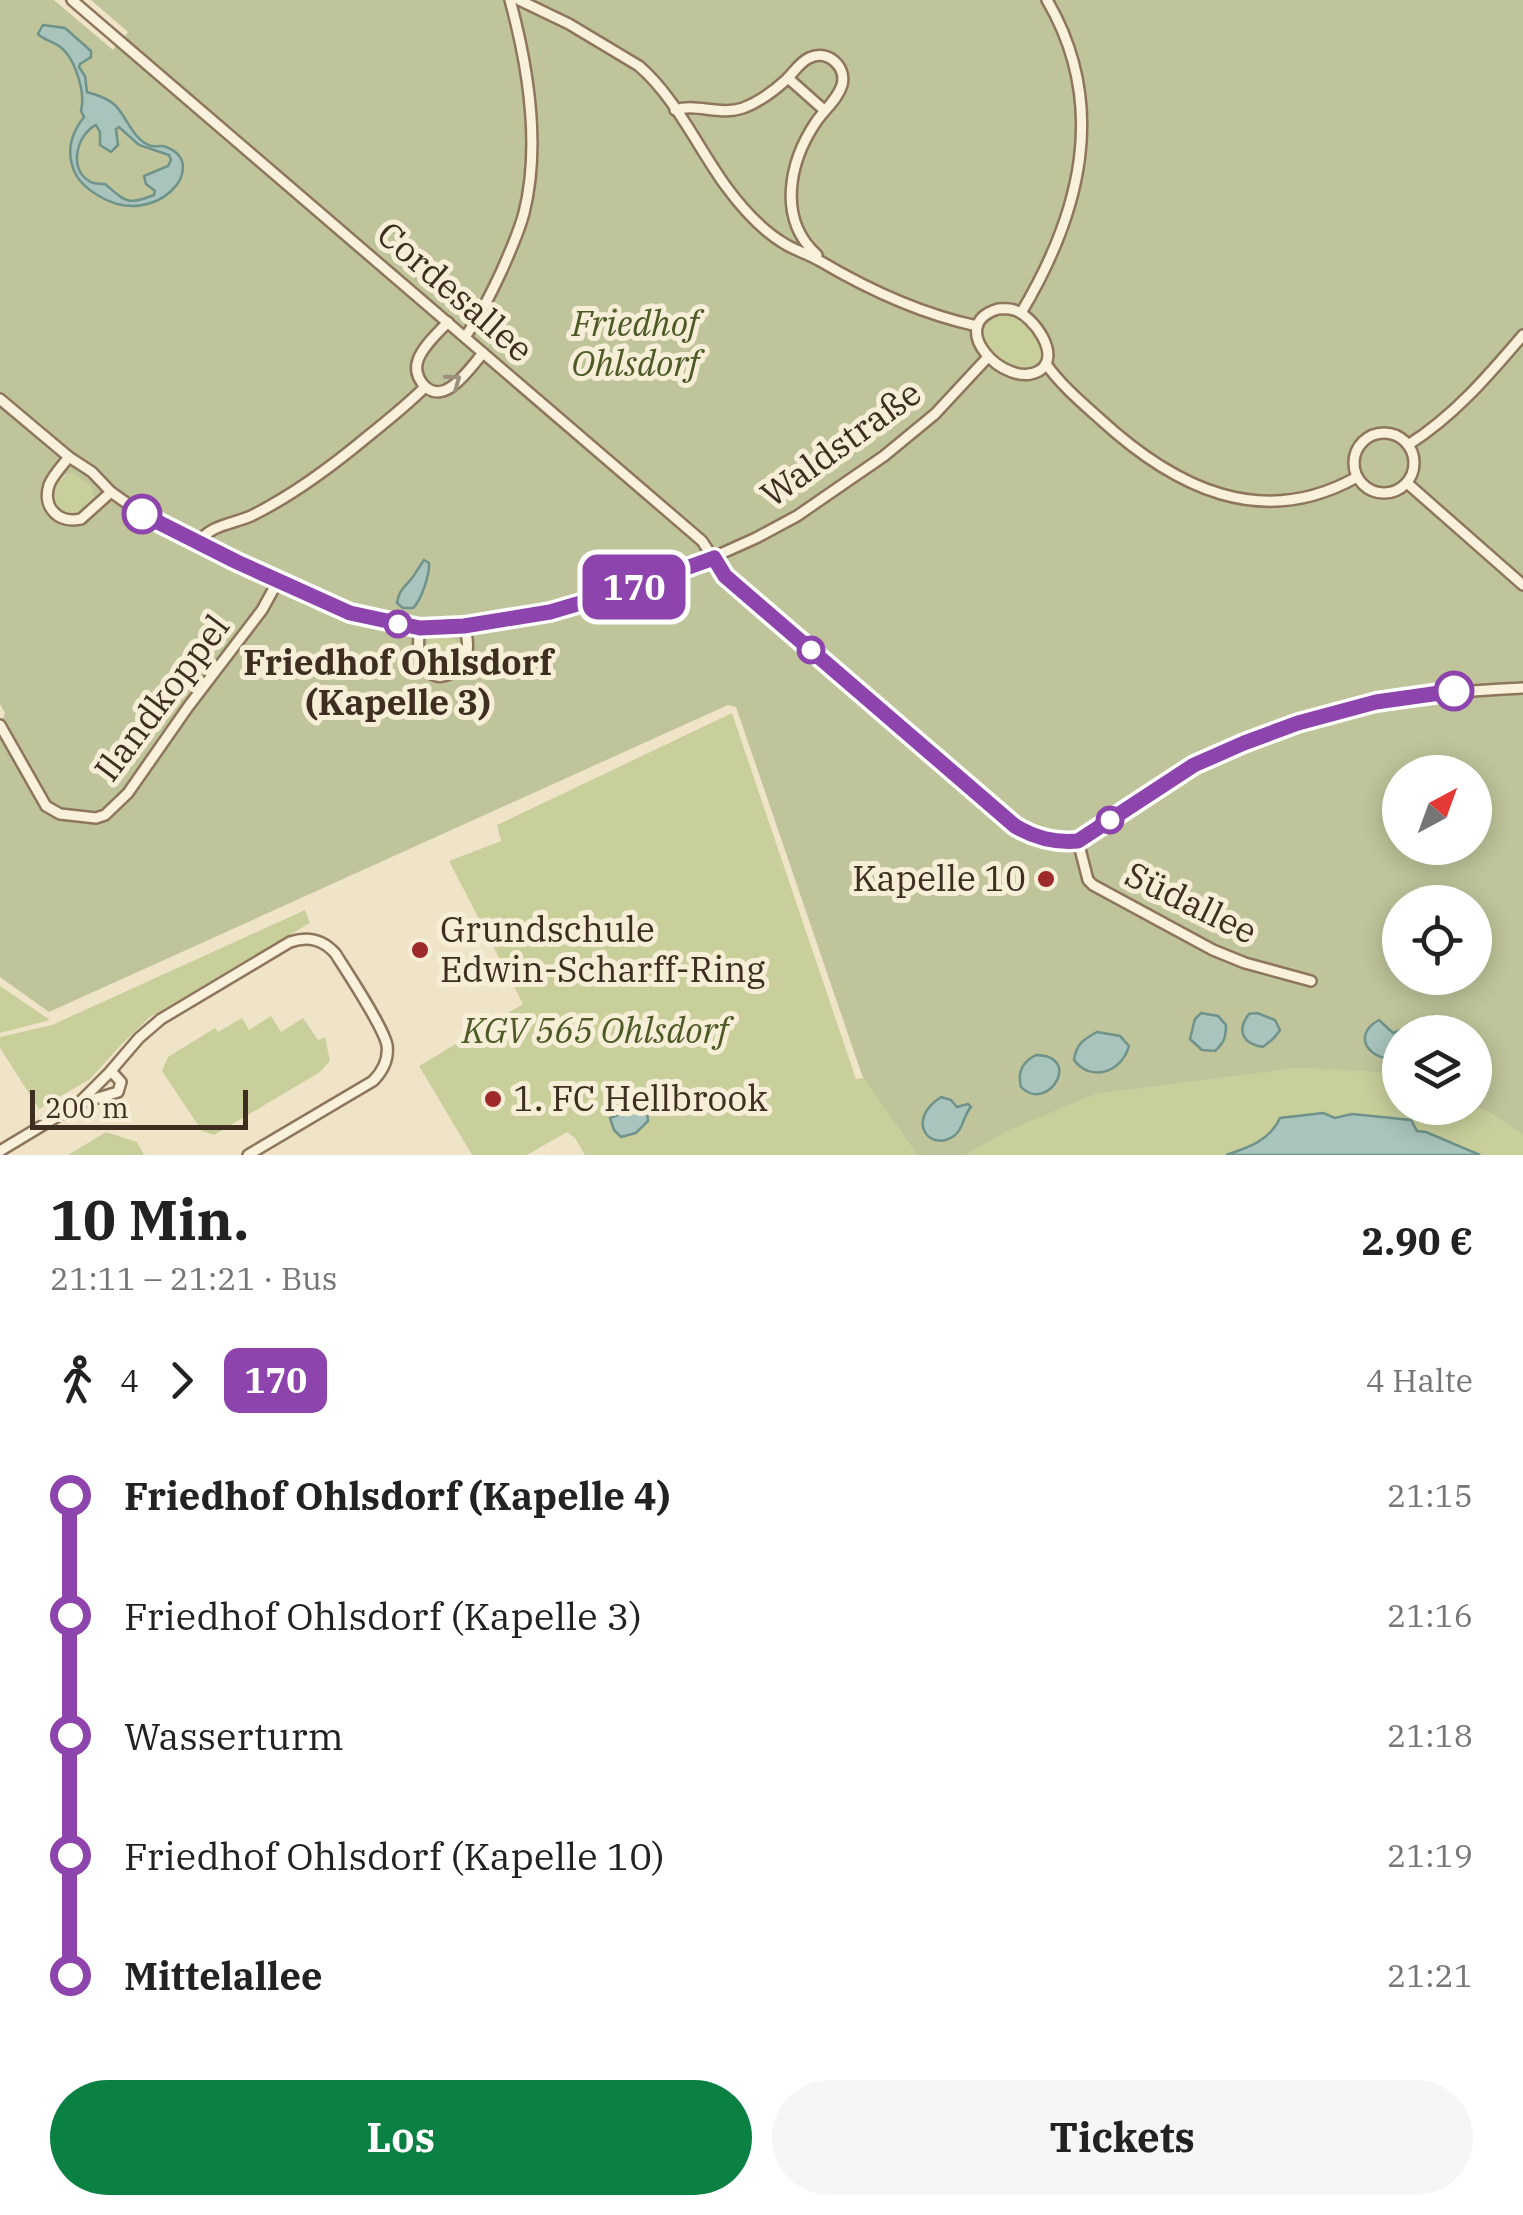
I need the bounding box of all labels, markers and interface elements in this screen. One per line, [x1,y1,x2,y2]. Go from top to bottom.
street label: Cordesallee [368,211,543,372]
park label: Friedhof Ohlsdorf [571,300,705,386]
street label: Waldstraße [751,369,930,517]
one-way arrow [443,375,461,393]
unlabelled marker [123,495,161,533]
line badge: 170 [576,554,692,620]
text: 170 [602,564,666,610]
street label: Ilandkoppel [83,605,239,790]
marker: Friedhof Ohlsdorf (Kapelle 3) [385,611,411,637]
unlabelled marker [798,637,824,663]
place label: Friedhof Ohlsdorf (Kapelle 3) [243,639,555,725]
unlabelled marker [1435,672,1473,710]
north arrow [1382,755,1492,865]
map controls [1382,755,1492,1125]
unlabelled marker [1097,807,1123,833]
street label: Südallee [1118,850,1265,954]
place label: Kapelle 10 [852,855,1026,901]
marker: Kapelle 10 [1035,868,1057,890]
button: locate [1382,885,1492,995]
place label: Grundschule Edwin-Scharff-Ring [440,906,765,992]
marker: Grundschule Edwin-Scharff-Ring [409,939,431,961]
park label: KGV 565 Ohlsdorf [461,1007,734,1053]
button: layers [1382,1015,1492,1125]
place label: 1. FC Hellbrook [513,1075,768,1121]
scale bar [30,1085,248,1130]
marker: 1. FC Hellbrook [482,1088,504,1110]
text: 200 m [45,1089,129,1126]
text: 10 Min. [50,1184,249,1255]
text: 2.90 € [1361,1216,1473,1265]
text: 21:11 – 21:21 · Bus [50,1257,337,1299]
icon: walk [50,1353,105,1408]
icon: forward [154,1353,209,1408]
text: 170 [244,1357,307,1403]
text: 4 [120,1359,139,1401]
text: 4 Halte [1366,1359,1473,1401]
text: Friedhof Ohlsdorf (Kapelle 4) [124,1471,670,1520]
text: 21:15 [1387,1474,1473,1516]
text: Friedhof Ohlsdorf (Kapelle 3) [124,1591,642,1640]
text: 21:16 [1387,1594,1473,1636]
text: Wasserturm [124,1711,344,1760]
text: 21:18 [1387,1714,1473,1756]
text: Friedhof Ohlsdorf (Kapelle 10) [124,1831,665,1880]
text: 21:19 [1387,1834,1473,1876]
text: Mittelallee [124,1951,323,2000]
text: 21:21 [1387,1954,1473,1996]
button: Los [50,2080,752,2195]
button: Tickets [772,2080,1473,2195]

